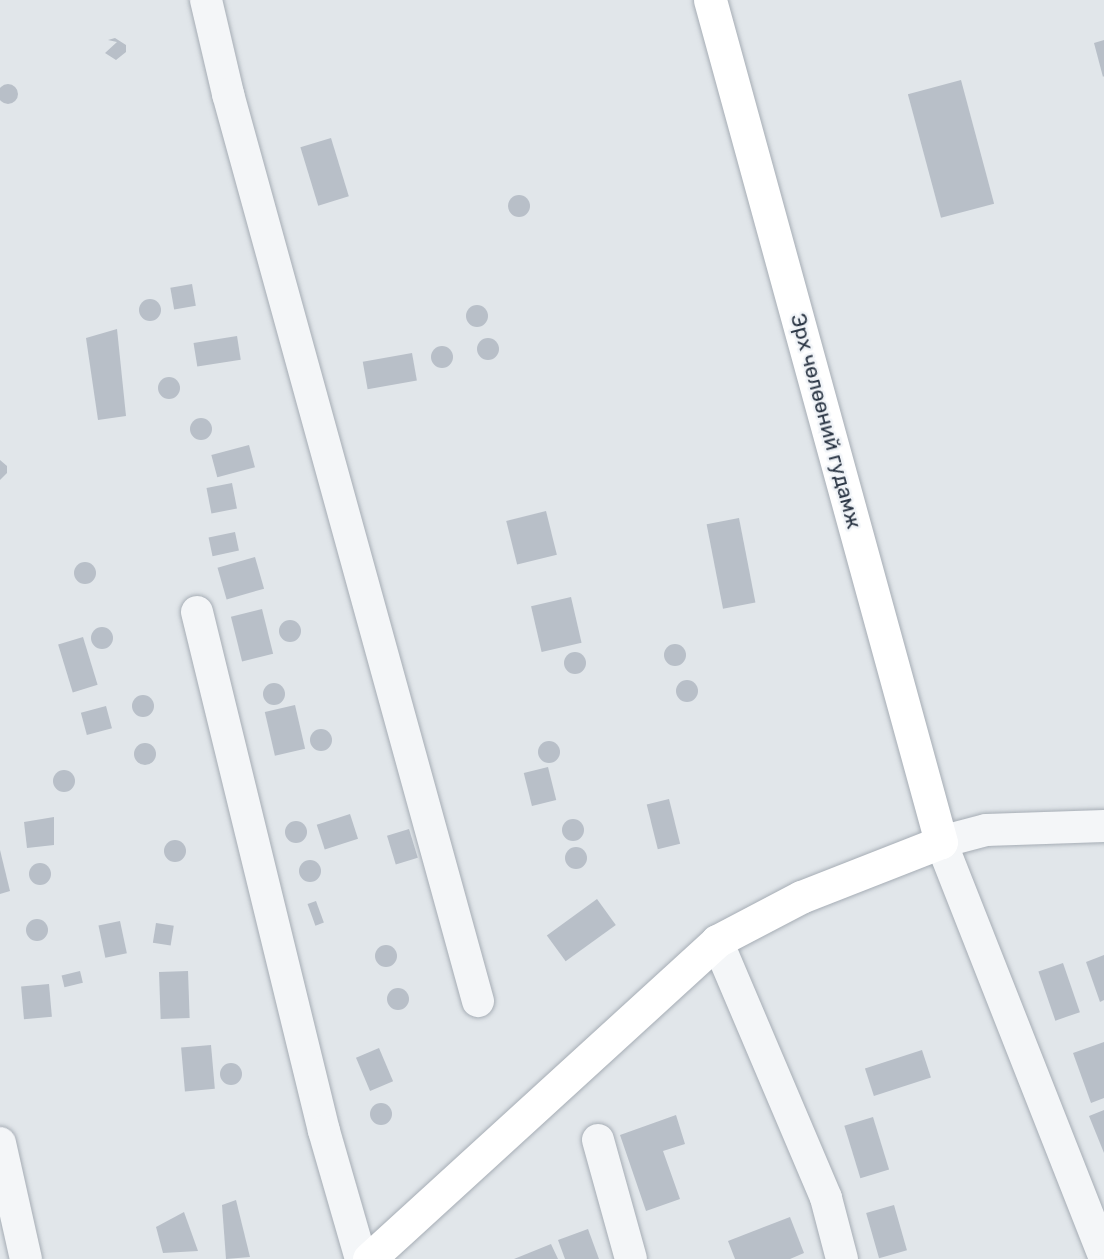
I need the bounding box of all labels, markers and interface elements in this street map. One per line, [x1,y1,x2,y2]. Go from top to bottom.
street label: Эрх чөлөөний гудамж [785,311,867,531]

